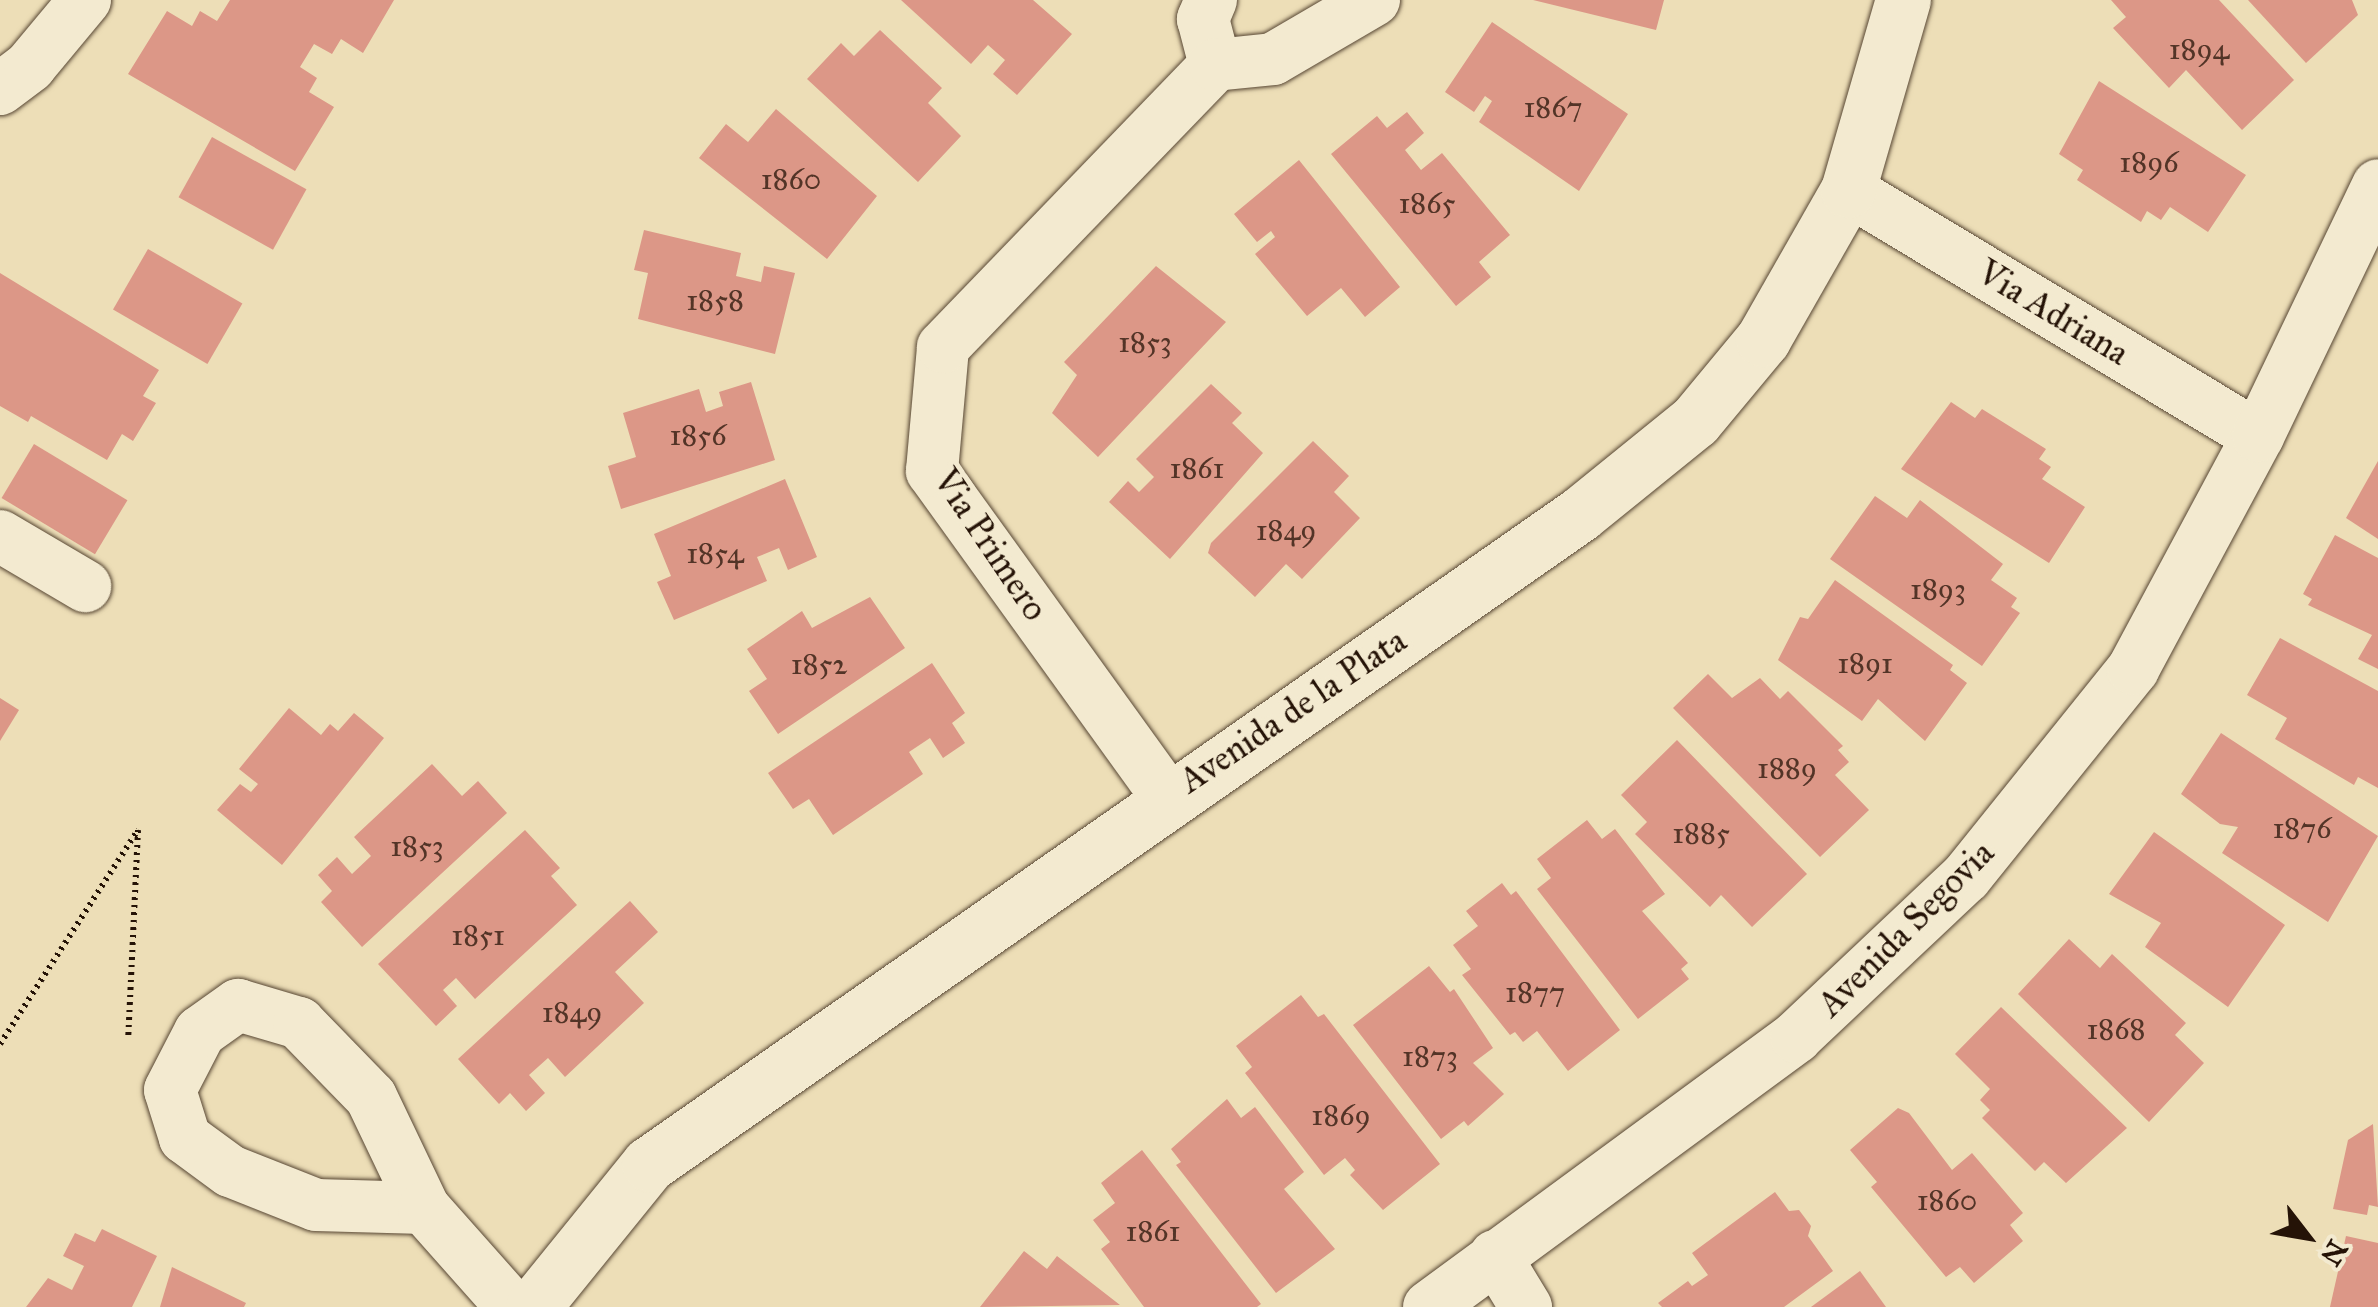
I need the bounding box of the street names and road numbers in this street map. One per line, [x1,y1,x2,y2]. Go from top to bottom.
street label: Via Adriana [1970,252,2136,374]
street label: Via Primero [924,461,1056,629]
street label: Avenida de la Plata [1172,620,1414,802]
street label: Avenida Segovia [1809,832,2003,1026]

